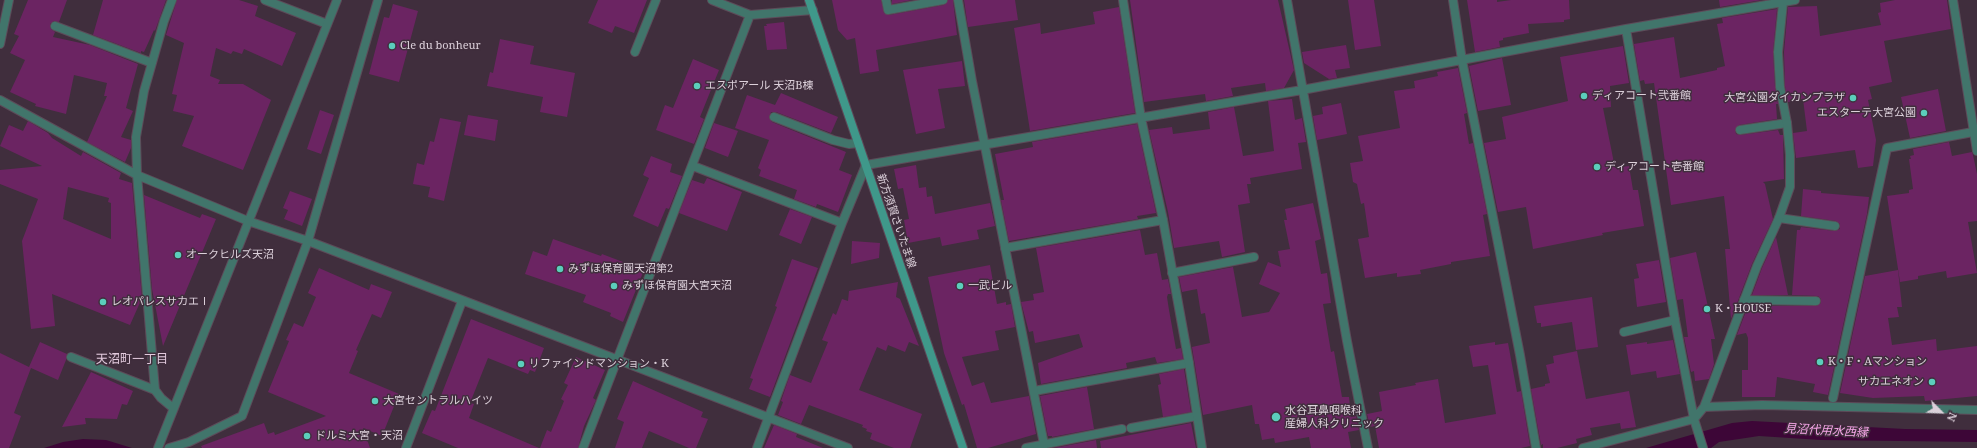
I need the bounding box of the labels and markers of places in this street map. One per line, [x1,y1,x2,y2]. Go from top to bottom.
place label: Cle du bonheur [400,39,481,53]
marker: Cle du bonheur [387,41,397,51]
place label: エスポアール 天沼B棟 [705,79,813,93]
marker: エスポアール 天沼B棟 [692,81,702,91]
place label: ディアコート弐番館 [1592,89,1691,103]
marker: ディアコート弐番館 [1579,91,1589,101]
place label: 大宮公園ダイカンプラザ [1724,91,1845,105]
marker: 大宮公園ダイカンプラザ [1848,93,1858,103]
place label: エスターテ大宮公園 [1817,106,1916,120]
marker: エスターテ大宮公園 [1919,108,1929,118]
place label: ディアコート壱番館 [1605,160,1704,174]
marker: ディアコート壱番館 [1592,162,1602,172]
place label: オークヒルズ天沼 [186,248,274,262]
marker: オークヒルズ天沼 [173,250,183,260]
place label: みずほ保育園天沼第2 [568,262,673,276]
marker: みずほ保育園天沼第2 [555,264,565,274]
place label: みずほ保育園大宮天沼 [622,279,732,293]
place label: 一武ビル [968,279,1012,293]
marker: みずほ保育園大宮天沼 [609,281,619,291]
marker: 一武ビル [955,281,965,291]
place label: レオパレスサカエⅠ [111,295,210,309]
marker: レオパレスサカエⅠ [98,297,108,307]
place label: K・HOUSE [1715,302,1771,316]
marker: K・HOUSE [1702,304,1712,314]
place label: K・F・Aマンション [1828,355,1927,369]
place label: リファインドマンション・K [529,357,669,371]
marker: K・F・Aマンション [1815,357,1825,367]
marker: リファインドマンション・K [516,359,526,369]
place label: サカエネオン [1858,375,1924,389]
marker: サカエネオン [1927,377,1937,387]
place label: 大宮セントラルハイツ [383,394,493,408]
marker: 大宮セントラルハイツ [370,396,380,406]
place label: 水谷耳鼻咽喉科 産婦人科クリニック [1285,404,1384,430]
marker: 水谷耳鼻咽喉科 産婦人科クリニック [1270,411,1282,423]
place label: ドルミ大宮・天沼 [315,429,403,443]
marker: ドルミ大宮・天沼 [302,431,312,441]

